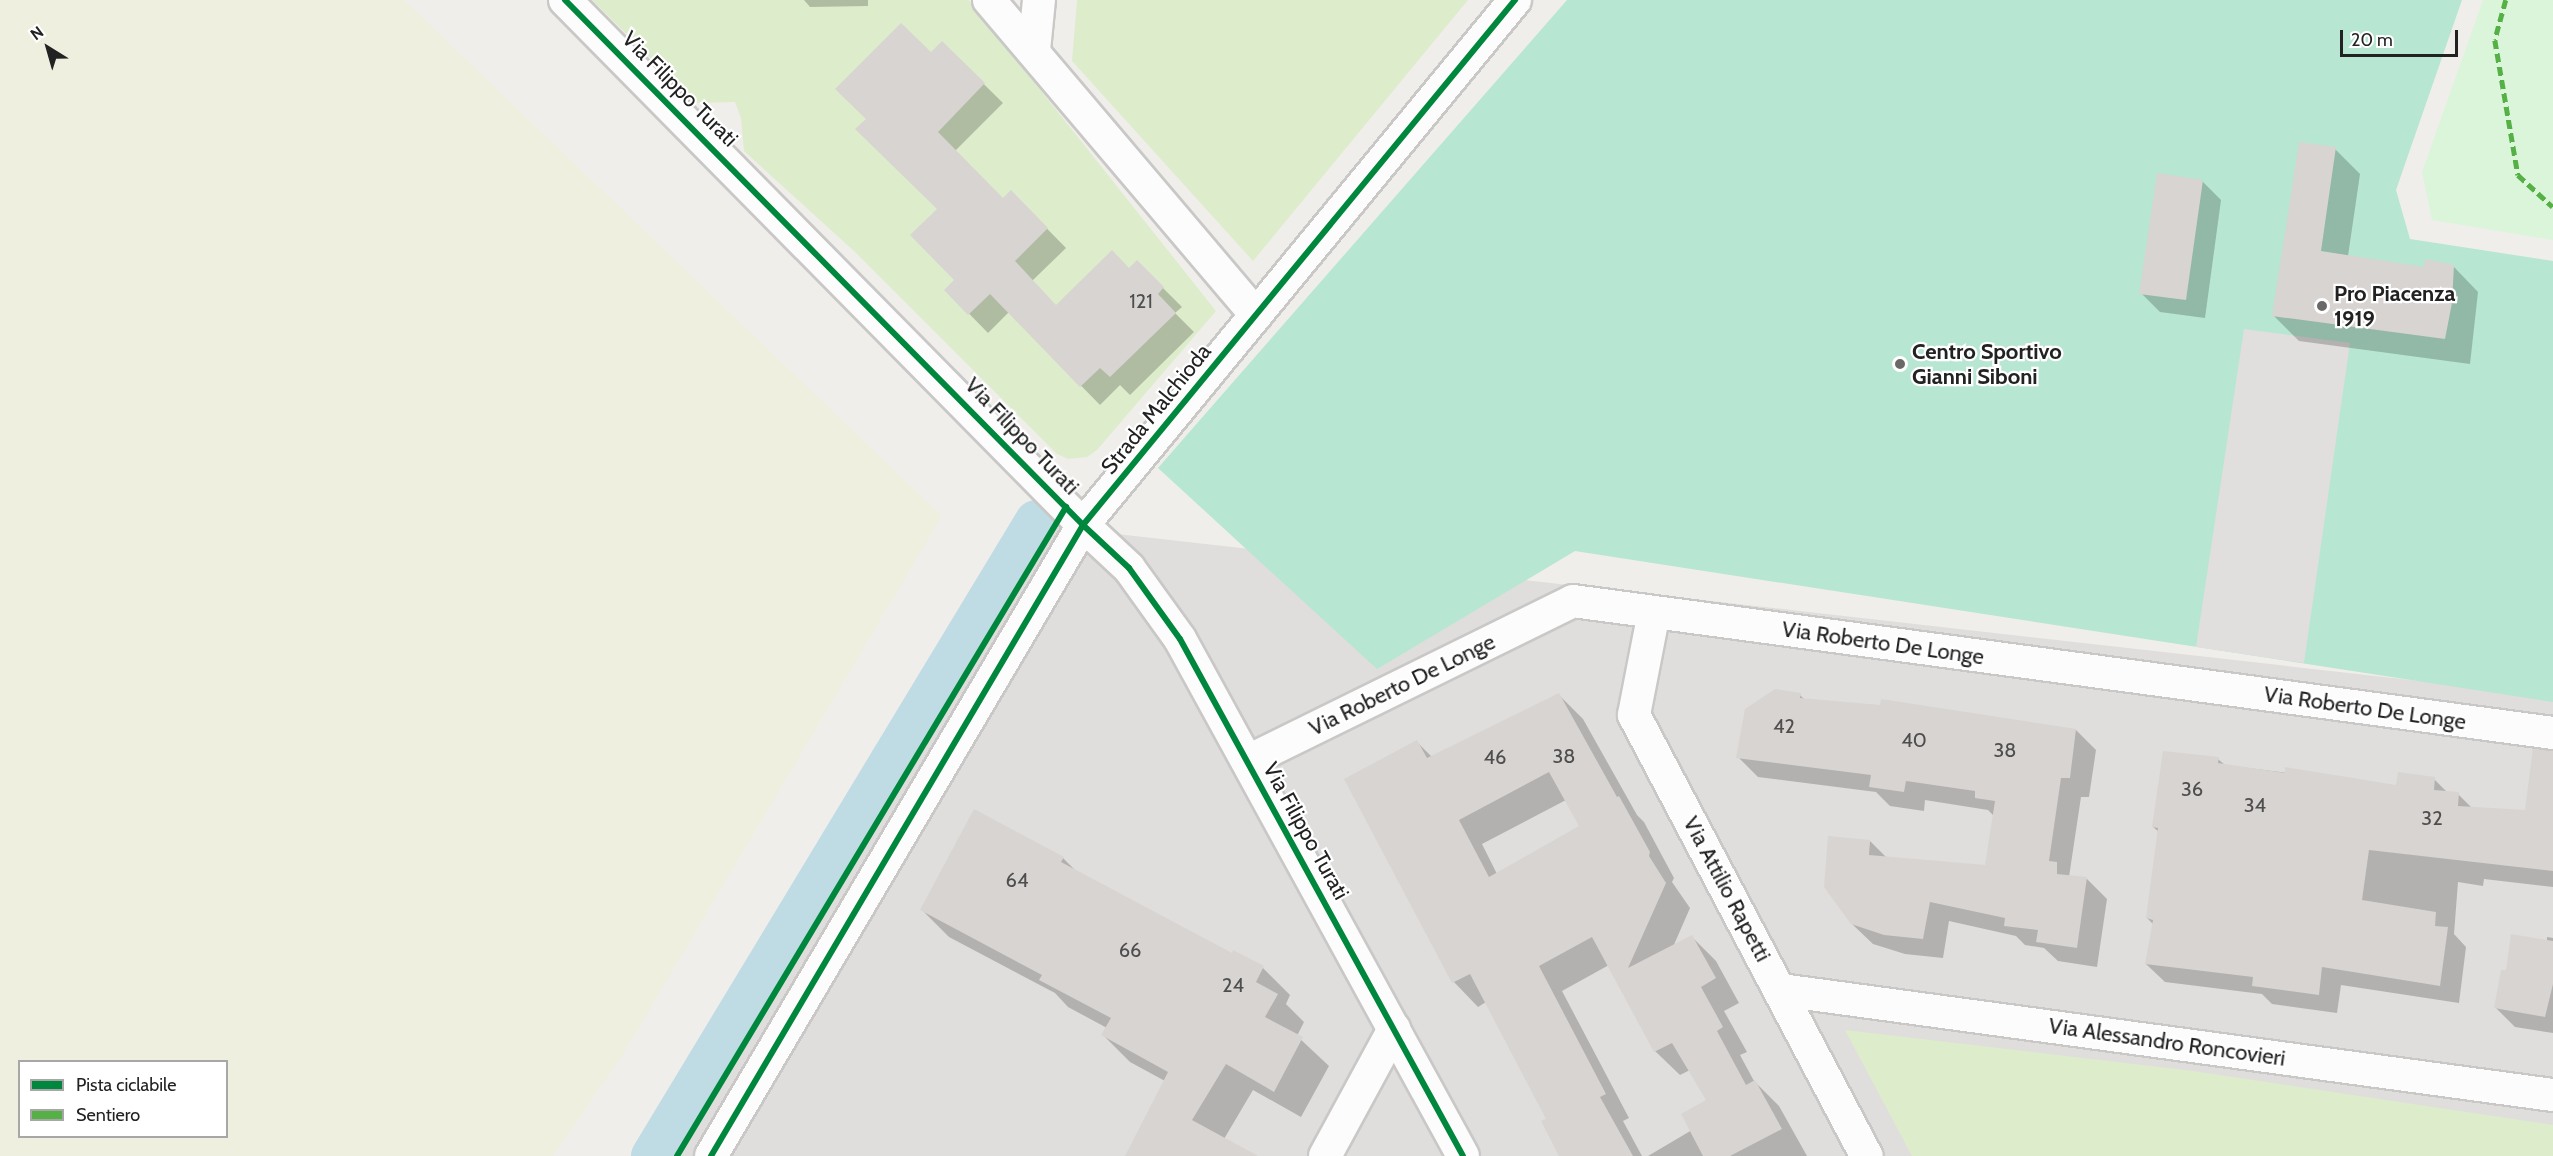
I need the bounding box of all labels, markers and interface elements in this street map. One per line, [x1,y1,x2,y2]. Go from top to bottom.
north arrow [18,18,78,78]
scale bar [2343,18,2462,56]
text: N [27,22,47,44]
street label: Via Filippo Turati [617,26,743,152]
text: 20 m [2351,29,2393,51]
place label: Pro Piacenza 1919 [2334,280,2455,332]
house number: 121 [1129,289,1153,313]
marker: Pro Piacenza 1919 [2315,299,2329,313]
place label: Centro Sportivo Gianni Siboni [1912,338,2062,390]
street label: Strada Malchioda [1095,339,1217,479]
marker: Centro Sportivo Gianni Siboni [1893,357,1907,371]
street label: Via Filippo Turati [960,372,1084,500]
street label: Via Roberto De Longe [1780,616,1986,670]
street label: Via Roberto De Longe [1305,628,1499,742]
street label: Via Roberto De Longe [2262,681,2468,735]
house number: 42 [1773,714,1795,738]
house number: 40 [1901,728,1927,752]
house number: 38 [1994,738,2016,762]
house number: 38 [1553,744,1575,768]
house number: 46 [1484,745,1506,769]
street label: Via Filippo Turati [1257,758,1355,904]
house number: 36 [2181,777,2203,801]
house number: 34 [2244,793,2266,817]
house number: 32 [2421,806,2443,830]
street label: Via Attilio Rapetti [1678,812,1776,966]
house number: 64 [1006,868,1028,892]
house number: 66 [1119,938,1141,962]
house number: 24 [1222,973,1244,997]
street label: Via Alessandro Roncovieri [2047,1012,2287,1072]
legend [18,1060,228,1138]
text: Pista ciclabile [76,1074,176,1096]
text: Sentiero [76,1104,140,1126]

